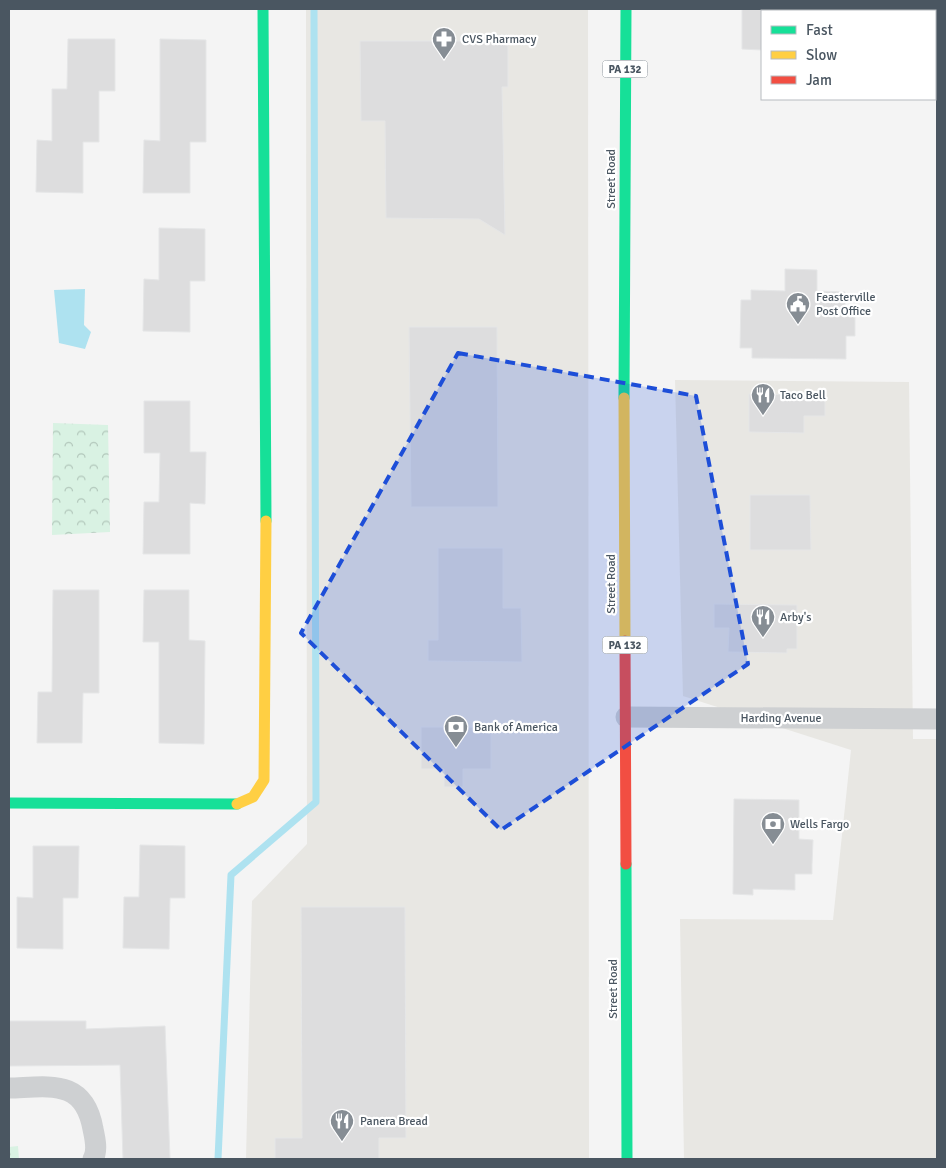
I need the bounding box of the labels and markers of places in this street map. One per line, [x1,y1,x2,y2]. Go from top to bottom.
pharmacy icon: CVS Pharmacy [431,26,457,60]
place label: CVS Pharmacy [462,32,537,47]
place label: Feasterville Post Office [816,290,876,319]
public building icon: Feasterville Post Office [785,291,811,325]
restaurant icon: Taco Bell [750,382,776,416]
place label: Taco Bell [780,388,826,403]
restaurant icon: Arby's [750,604,776,638]
place label: Arby's [780,610,811,625]
bank icon: Bank of America [443,714,469,748]
place label: Bank of America [474,720,558,735]
bank icon: Wells Fargo [760,811,786,845]
place label: Wells Fargo [790,817,849,832]
restaurant icon: Panera Bread [329,1108,355,1142]
place label: Panera Bread [360,1114,428,1129]

